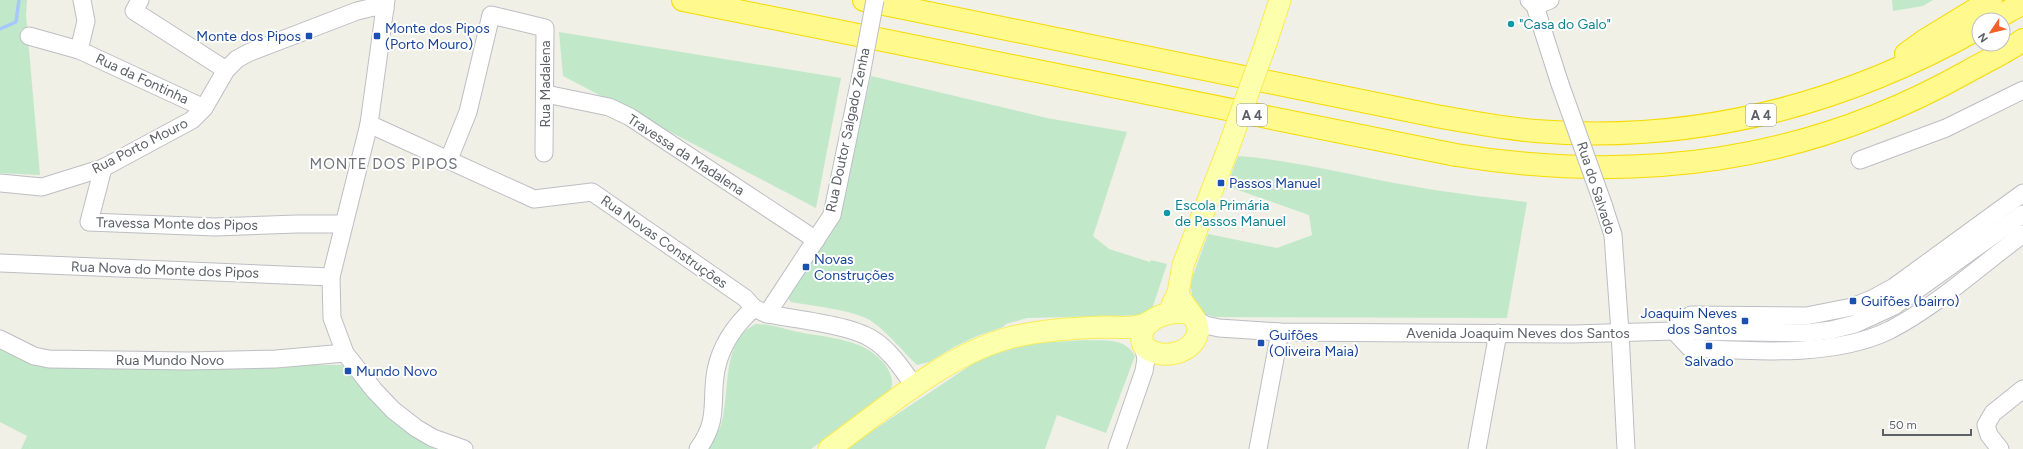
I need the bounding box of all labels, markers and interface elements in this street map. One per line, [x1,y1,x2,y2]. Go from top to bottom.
north arrow [1971,12,2011,52]
place label: "Casa do Galo" [1519,16,1611,33]
marker: "Casa do Galo" [1506,19,1516,29]
place label: Monte dos Pipos (Porto Mouro) [385,20,490,53]
place label: Monte dos Pipos [196,28,301,45]
text: N [1975,30,1991,45]
marker: Monte dos Pipos [304,31,314,41]
marker: Monte dos Pipos (Porto Mouro) [372,31,382,41]
street label: Rua Madalena [537,40,554,128]
street label: Rua Doutor Salgado Zenha [822,46,874,214]
street label: Rua da Fontinha [93,50,191,108]
road number: A 4 [1237,104,1267,126]
road number: A 4 [1746,104,1776,126]
street label: Travessa da Madalena [624,111,748,199]
street label: Rua Porto Mouro [89,114,191,178]
street label: Rua do Salvado [1573,140,1619,236]
district label: MONTE DOS PIPOS [310,155,458,173]
place label: Passos Manuel [1229,175,1321,192]
marker: Passos Manuel [1216,178,1226,188]
street label: Rua Novas Construções [598,192,730,292]
place label: Escola Primária de Passos Manuel [1175,197,1286,230]
marker: Escola Primária de Passos Manuel [1162,208,1172,218]
street label: Travessa Monte dos Pipos [96,214,258,234]
place label: Novas Construções [814,251,894,284]
street label: Rua Nova do Monte dos Pipos [71,258,259,282]
marker: Novas Construções [801,262,811,272]
place label: Guifões (bairro) [1861,293,1960,310]
marker: Guifões (bairro) [1848,296,1858,306]
place label: Joaquim Neves dos Santos [1640,305,1737,338]
marker: Joaquim Neves dos Santos [1740,316,1750,326]
street label: Avenida Joaquim Neves dos Santos [1406,325,1630,342]
place label: Guifões (Oliveira Maia) [1269,327,1359,360]
marker: Guifões (Oliveira Maia) [1256,338,1266,348]
marker: Salvado [1704,341,1714,351]
street label: Rua Mundo Novo [116,352,224,369]
place label: Salvado [1684,353,1734,370]
place label: Mundo Novo [356,363,437,380]
marker: Mundo Novo [343,366,353,376]
scale bar [1883,411,1971,437]
text: 50 m [1889,418,1917,432]

